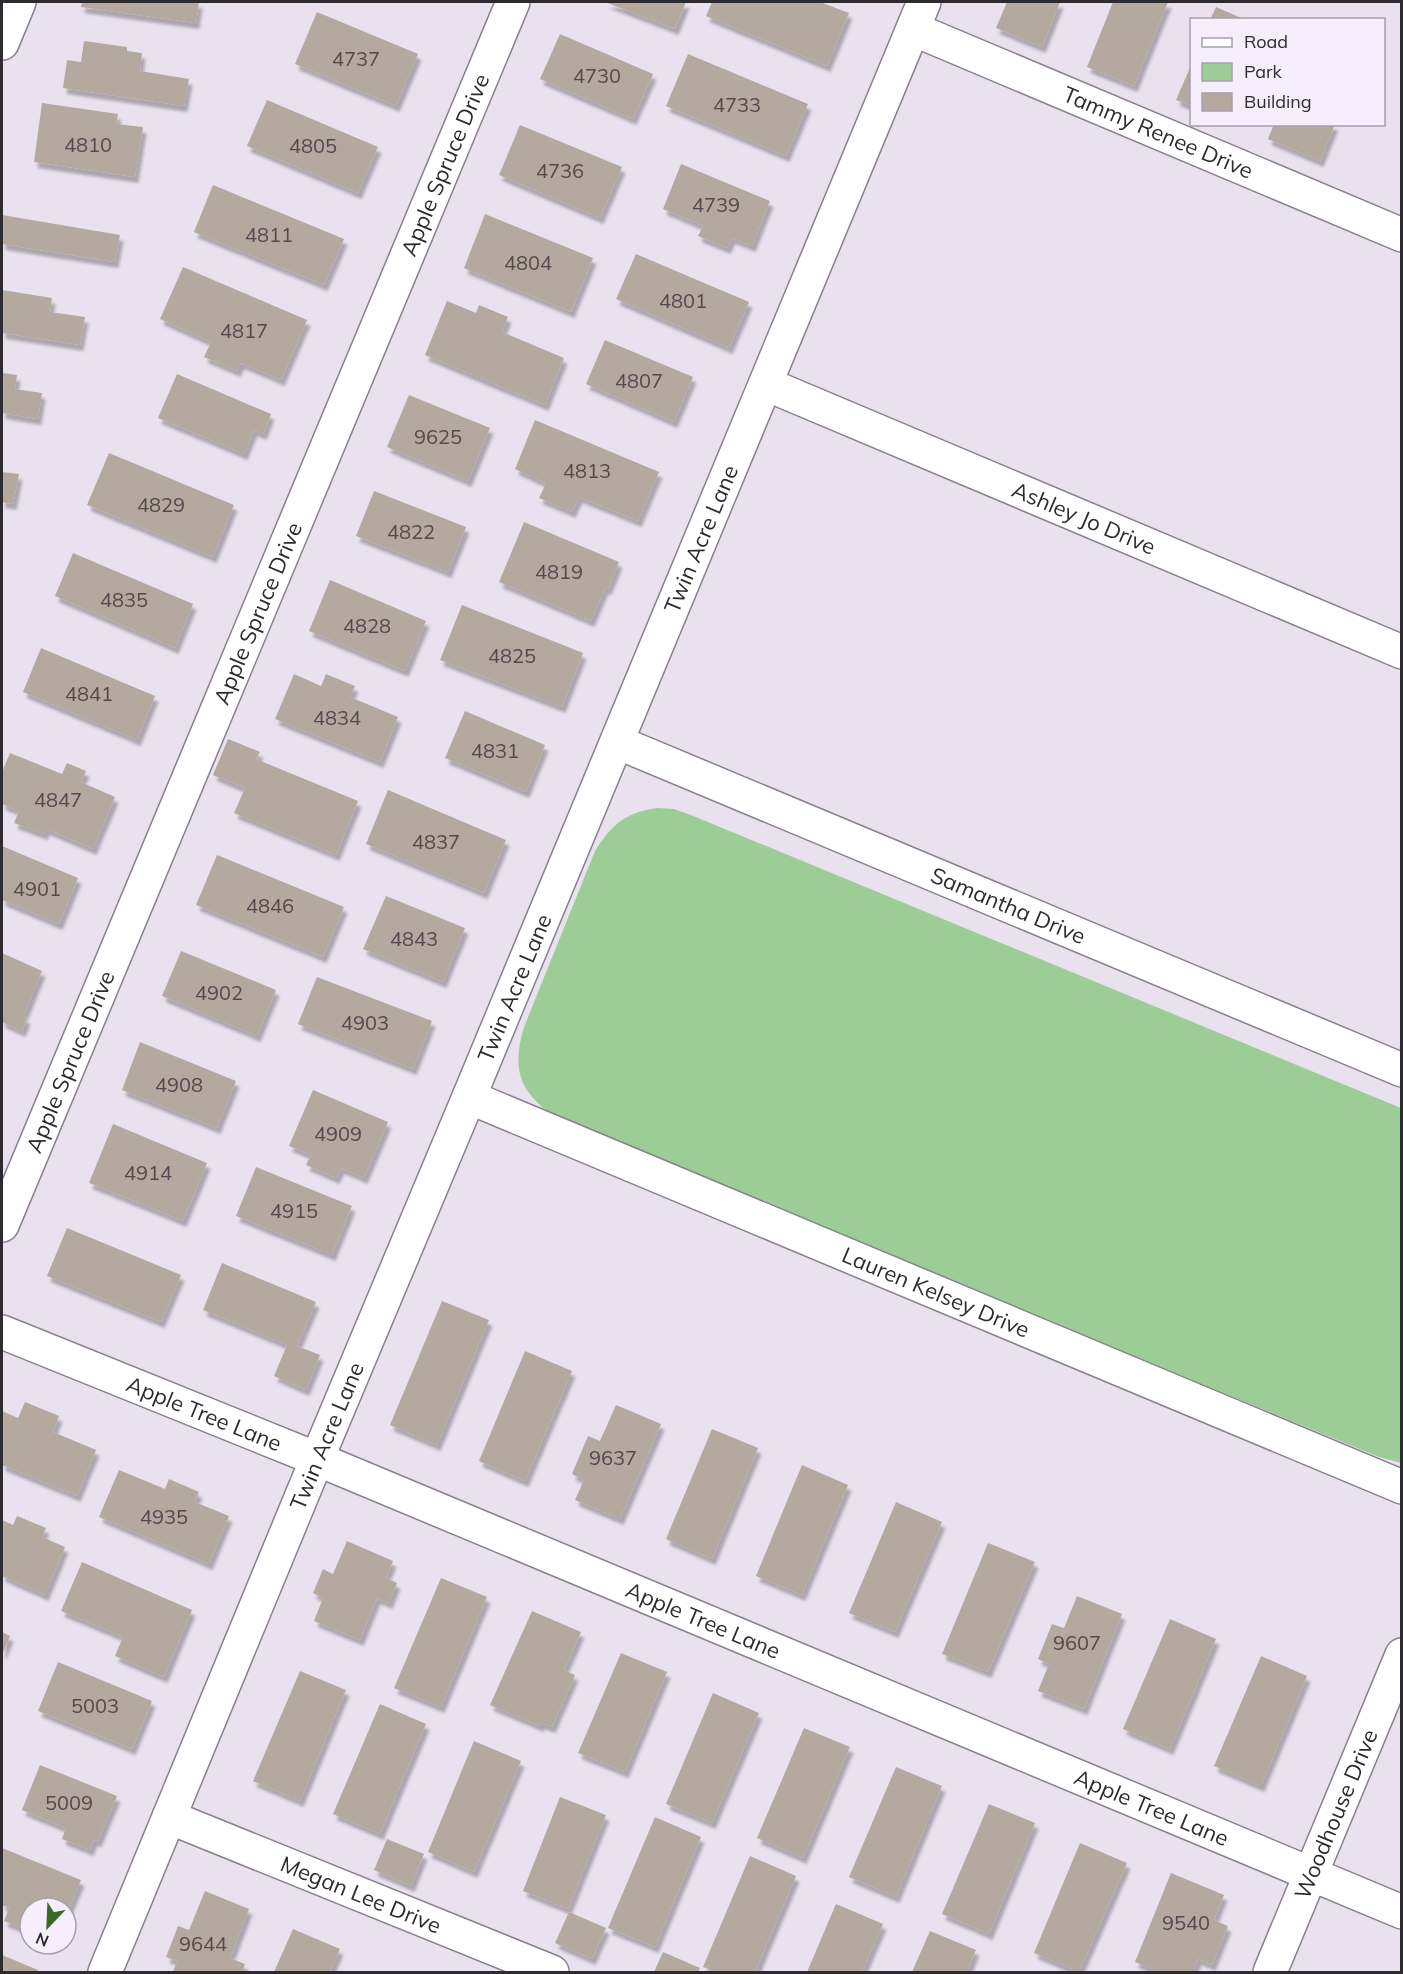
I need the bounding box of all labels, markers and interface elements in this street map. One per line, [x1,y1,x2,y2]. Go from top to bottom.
legend [1190,18,1385,126]
text: Road [1244,30,1288,53]
house number: 4737 [332,46,380,71]
text: Park [1244,60,1283,83]
house number: 4730 [573,63,621,88]
street label: Apple Spruce Drive [395,70,495,260]
street label: Tammy Renee Drive [1059,80,1257,185]
text: Building [1244,90,1312,113]
house number: 4733 [713,92,761,117]
house number: 4810 [64,132,112,157]
house number: 4805 [289,133,337,158]
house number: 4736 [536,158,584,183]
house number: 4739 [692,192,740,217]
house number: 4811 [245,222,293,247]
house number: 4804 [504,250,552,275]
house number: 4801 [659,288,707,313]
house number: 4817 [220,318,268,343]
house number: 4807 [615,368,663,393]
house number: 9625 [414,424,462,449]
house number: 4813 [563,458,611,483]
street label: Twin Acre Lane [658,461,744,617]
street label: Ashley Jo Drive [1008,475,1160,561]
house number: 4829 [137,492,185,517]
street label: Apple Spruce Drive [207,518,308,708]
house number: 4822 [387,519,435,544]
house number: 4819 [535,559,583,584]
house number: 4835 [100,587,148,612]
house number: 4828 [343,613,391,638]
house number: 4825 [488,643,536,668]
house number: 4841 [65,681,113,706]
house number: 4834 [313,705,361,730]
house number: 4831 [471,738,519,763]
house number: 4847 [34,787,82,812]
house number: 4837 [412,829,460,854]
street label: Samantha Drive [927,861,1090,950]
house number: 4901 [13,876,61,901]
house number: 4846 [246,893,294,918]
street label: Twin Acre Lane [471,910,558,1066]
house number: 4843 [390,926,438,951]
street label: Apple Spruce Drive [20,966,121,1157]
house number: 4902 [195,980,243,1005]
house number: 4903 [341,1010,389,1035]
house number: 4908 [155,1072,203,1097]
house number: 4909 [314,1121,362,1146]
house number: 4914 [124,1160,172,1185]
house number: 4915 [270,1198,318,1223]
street label: Lauren Kelsey Drive [838,1241,1034,1344]
street label: Twin Acre Lane [284,1358,370,1514]
street label: Apple Tree Lane [123,1370,286,1457]
house number: 9637 [589,1445,637,1470]
house number: 4935 [140,1504,188,1529]
street label: Apple Tree Lane [622,1576,784,1665]
house number: 9607 [1053,1630,1101,1655]
house number: 5003 [71,1693,119,1718]
street label: Woodhouse Drive [1288,1725,1384,1903]
street label: Apple Tree Lane [1070,1763,1233,1852]
house number: 5009 [45,1790,93,1815]
street label: Megan Lee Drive [276,1850,445,1940]
north arrow [18,1896,78,1956]
house number: 9540 [1162,1910,1210,1935]
text: N [33,1928,52,1951]
house number: 9644 [179,1931,227,1956]

